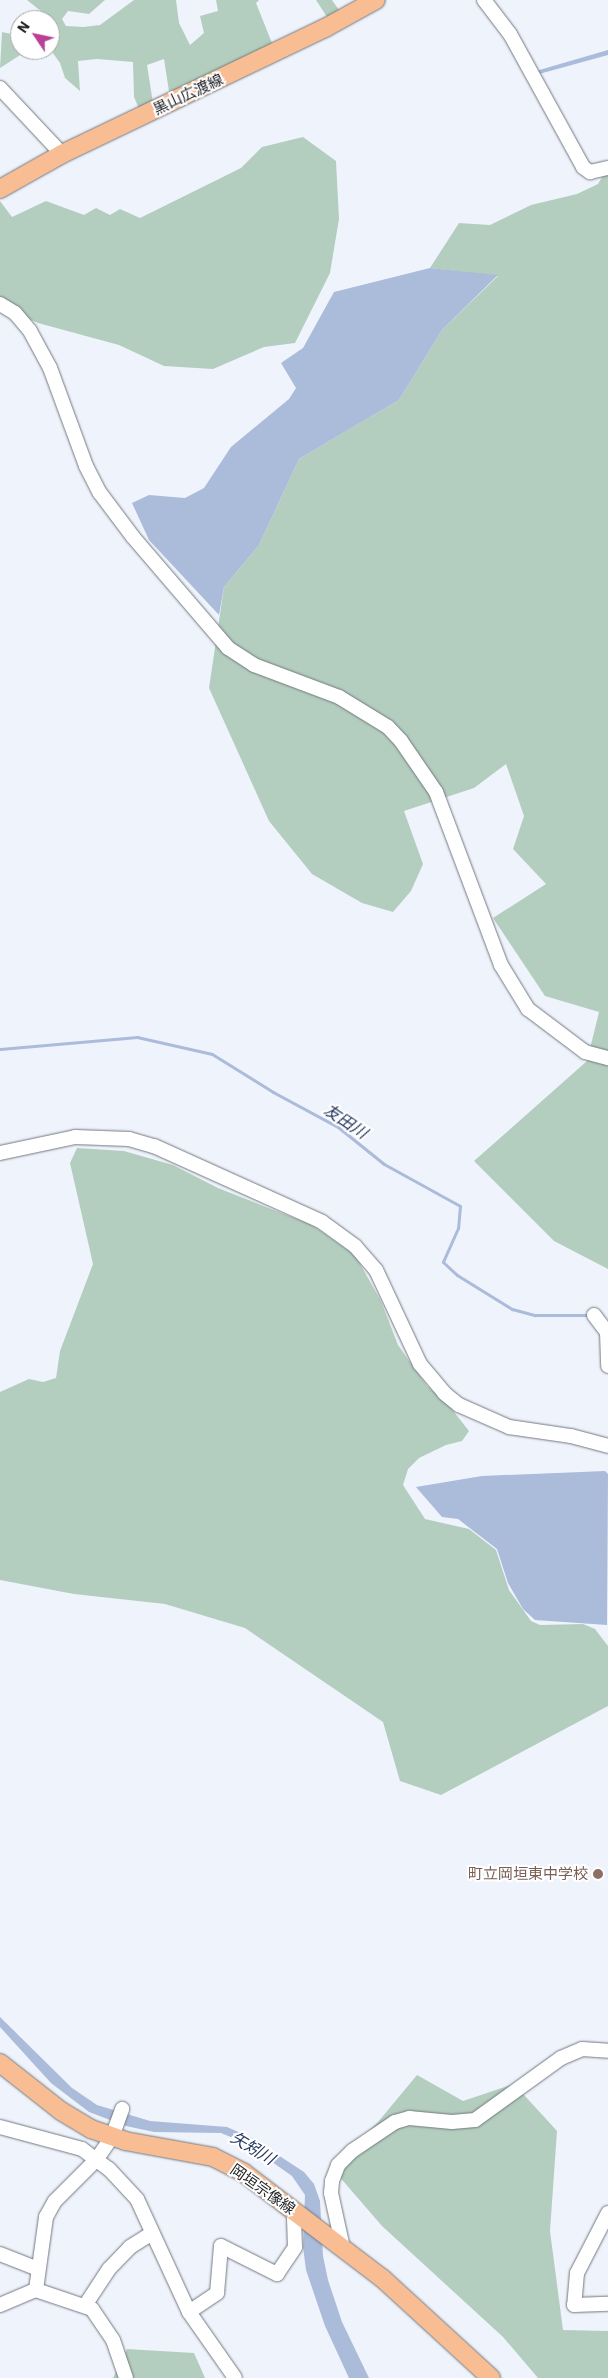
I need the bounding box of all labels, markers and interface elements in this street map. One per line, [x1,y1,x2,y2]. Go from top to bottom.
north arrow [10,10,60,60]
text: N [13,18,34,36]
street label: 黒山広渡線 [150,70,226,118]
water label: 友田川 [321,1100,371,1142]
place label: 町立岡垣東中学校 [468,1865,588,1883]
marker: 町立岡垣東中学校 [592,1868,604,1880]
water label: 矢矧川 [227,2127,279,2169]
street label: 岡垣宗像線 [227,2160,299,2218]

